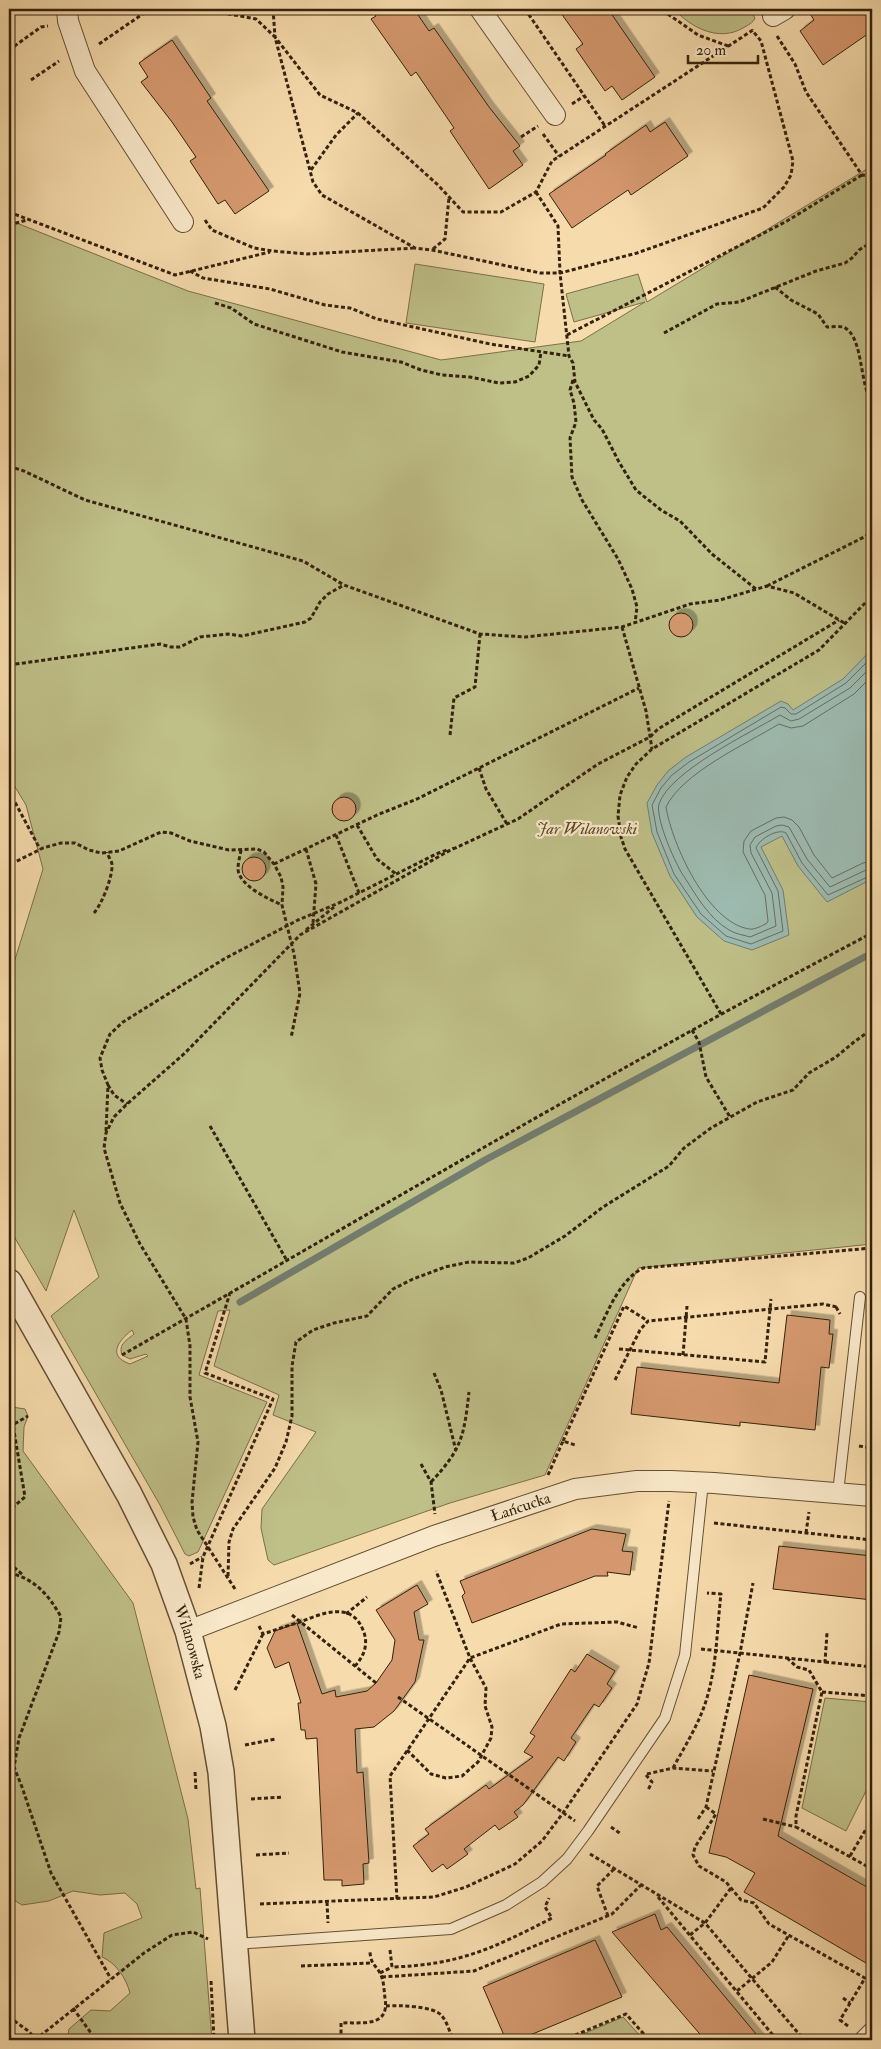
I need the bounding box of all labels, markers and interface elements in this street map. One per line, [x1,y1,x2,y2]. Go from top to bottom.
scale bar [688,32,758,64]
text: 20 m [696,41,726,60]
park label: Jar Wilanowski [537,819,638,839]
street label: Łańcucka [488,1488,553,1526]
street label: Wilanowska [169,1601,210,1682]

